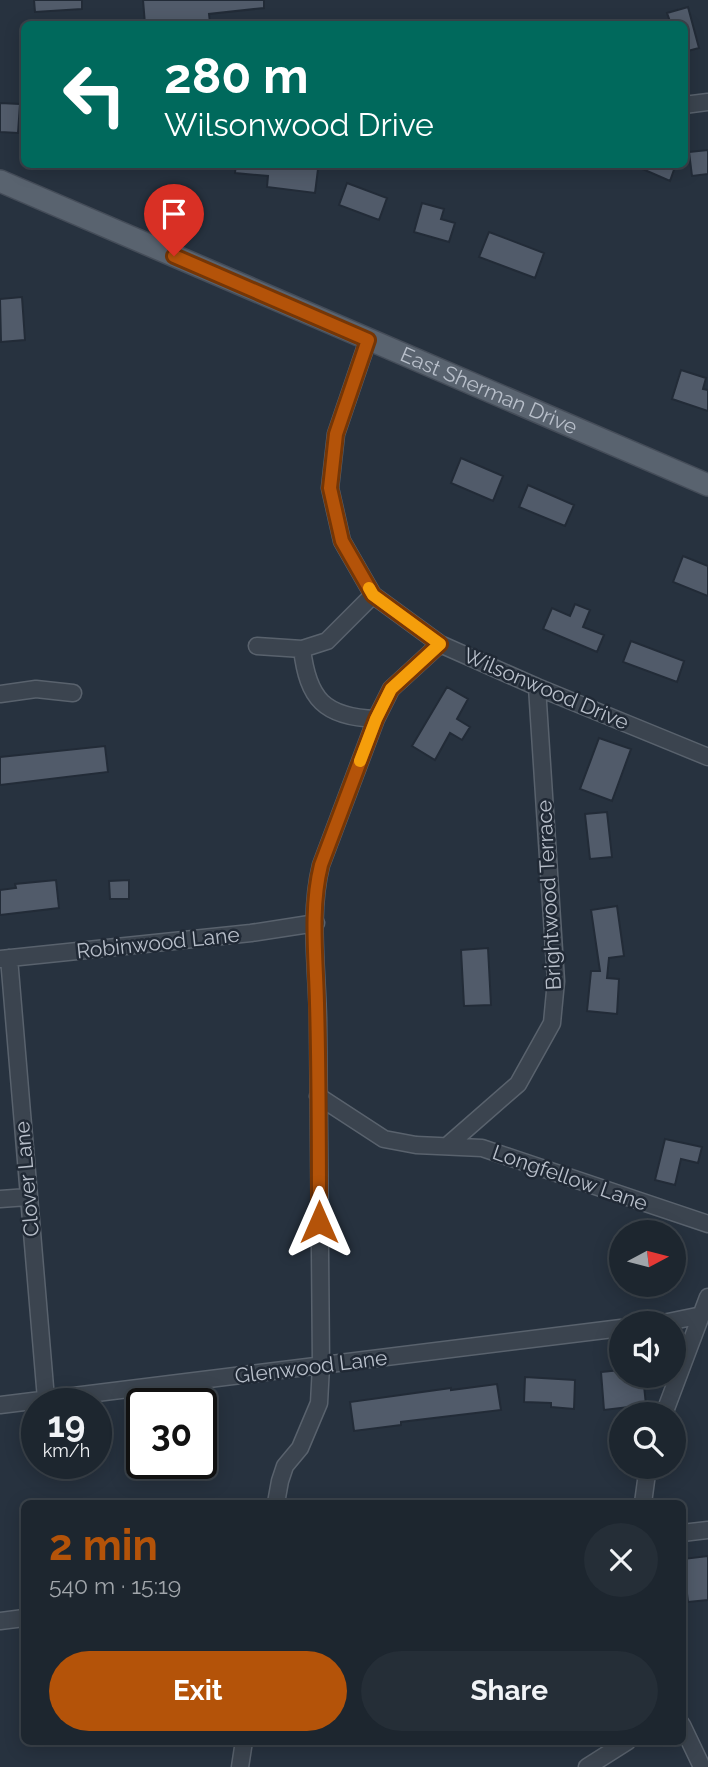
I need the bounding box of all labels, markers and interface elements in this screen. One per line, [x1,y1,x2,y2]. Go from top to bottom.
text: 280 m [164,47,309,104]
icon: left [49,49,140,140]
text: Wilsonwood Drive [164,106,434,143]
pin [144,184,204,256]
icon: arrive [155,195,193,233]
street label: East Sherman Drive [397,341,581,439]
street label: Wilsonwood Drive [460,642,633,735]
street label: Brightwood Terrace [531,799,566,991]
street label: Robinwood Lane [75,922,241,963]
street label: Clover Lane [9,1120,44,1238]
street label: Longfellow Lane [489,1139,651,1216]
position arrow [282,1185,356,1259]
north arrow [609,1220,686,1297]
map controls [609,1220,686,1479]
button: sound [609,1311,686,1388]
street label: Glenwood Lane [233,1345,389,1388]
speed limit sign: 30 [126,1388,217,1479]
button: search [609,1402,686,1479]
text: 19 [48,1404,85,1445]
text: km/h [43,1440,90,1461]
text: 2 min [49,1521,158,1570]
button: close [584,1523,658,1597]
text: 540 m · 15:19 [49,1572,181,1599]
button: Exit [49,1651,347,1731]
button: Share [361,1651,658,1731]

